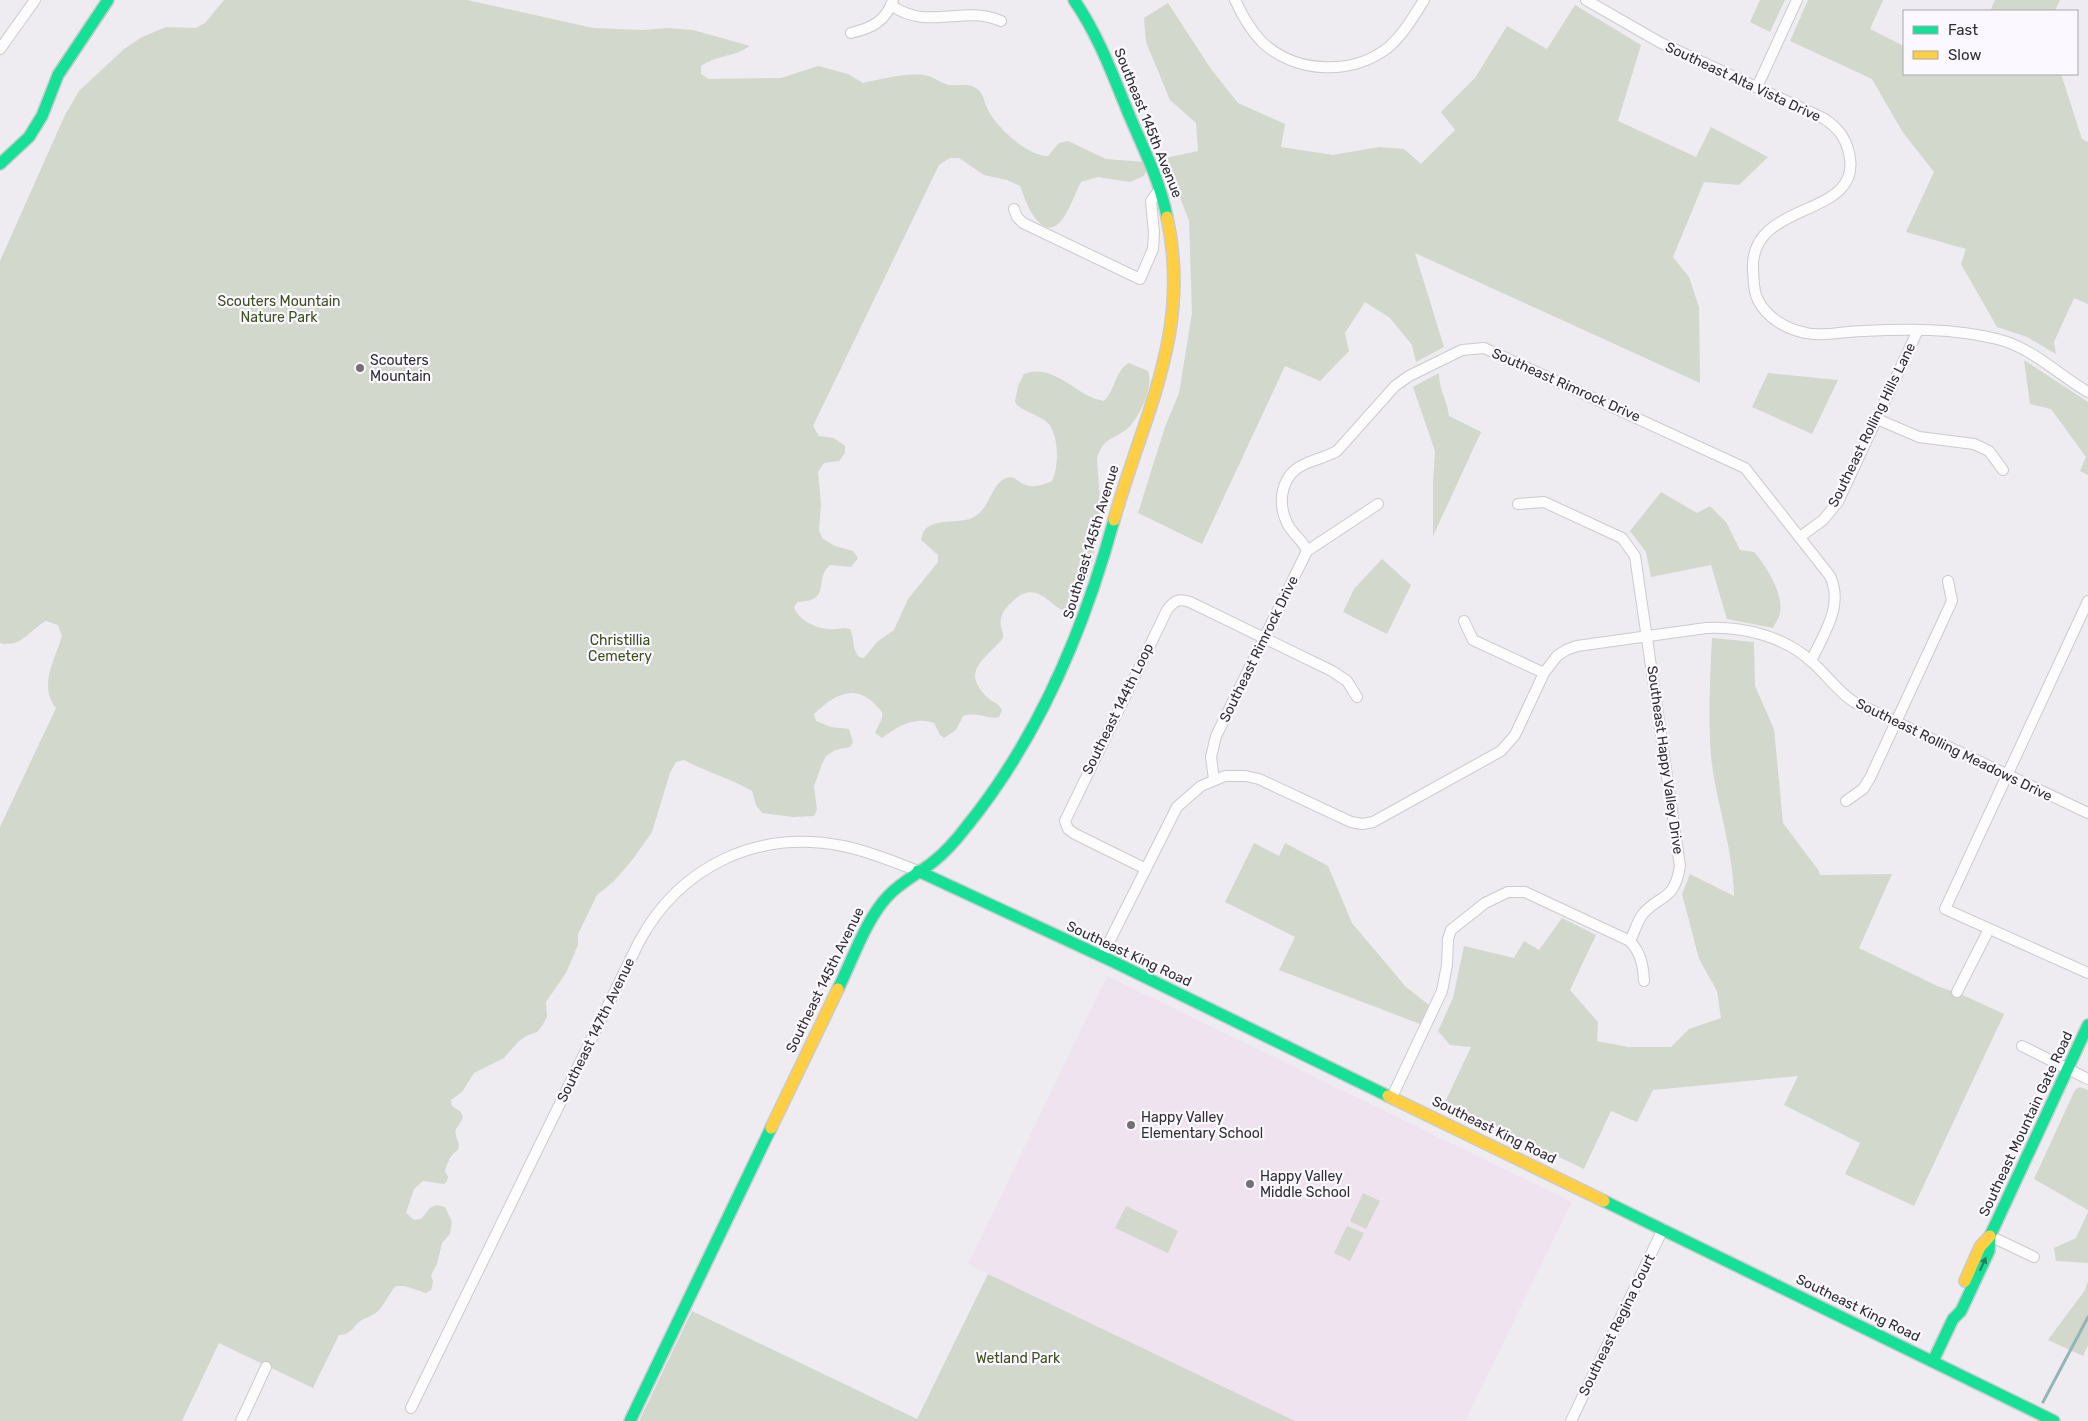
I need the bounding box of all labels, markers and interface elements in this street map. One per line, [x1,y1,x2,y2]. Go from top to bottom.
legend [1903,10,2078,75]
text: Fast [1948,21,1978,39]
street label: Southeast Alta Vista Drive [1663,38,1823,126]
street label: Southeast 145th Avenue [1110,46,1186,200]
text: Slow [1948,46,1981,64]
park label: Scouters Mountain Nature Park [217,293,341,326]
street label: Southeast Rolling Hills Lane [1825,340,1919,510]
street label: Southeast Rimrock Drive [1489,345,1643,426]
place label: Scouters Mountain [370,352,431,385]
marker: Scouters Mountain [354,362,366,374]
street label: Southeast 145th Avenue [1059,463,1123,621]
street label: Southeast Rimrock Drive [1216,573,1302,725]
park label: Christillia Cemetery [588,632,652,665]
street label: Southeast 144th Loop [1079,641,1157,777]
street label: Southeast Happy Valley Drive [1643,665,1687,856]
street label: Southeast Rolling Meadows Drive [1853,695,2055,805]
street label: Southeast 145th Avenue [782,904,868,1056]
street label: Southeast King Road [1064,918,1194,990]
street label: Southeast 147th Avenue [554,955,638,1105]
street label: Southeast Mountain Gate Road [1976,1029,2076,1219]
street label: Southeast King Road [1429,1093,1559,1167]
place label: Happy Valley Elementary School [1141,1109,1263,1142]
marker: Happy Valley Elementary School [1125,1119,1137,1131]
place label: Happy Valley Middle School [1260,1168,1350,1201]
marker: Happy Valley Middle School [1244,1178,1256,1190]
street label: Southeast Regina Court [1575,1251,1659,1399]
one-way arrow [1979,1257,1987,1271]
street label: Southeast King Road [1793,1271,1923,1345]
park label: Wetland Park [976,1350,1061,1367]

